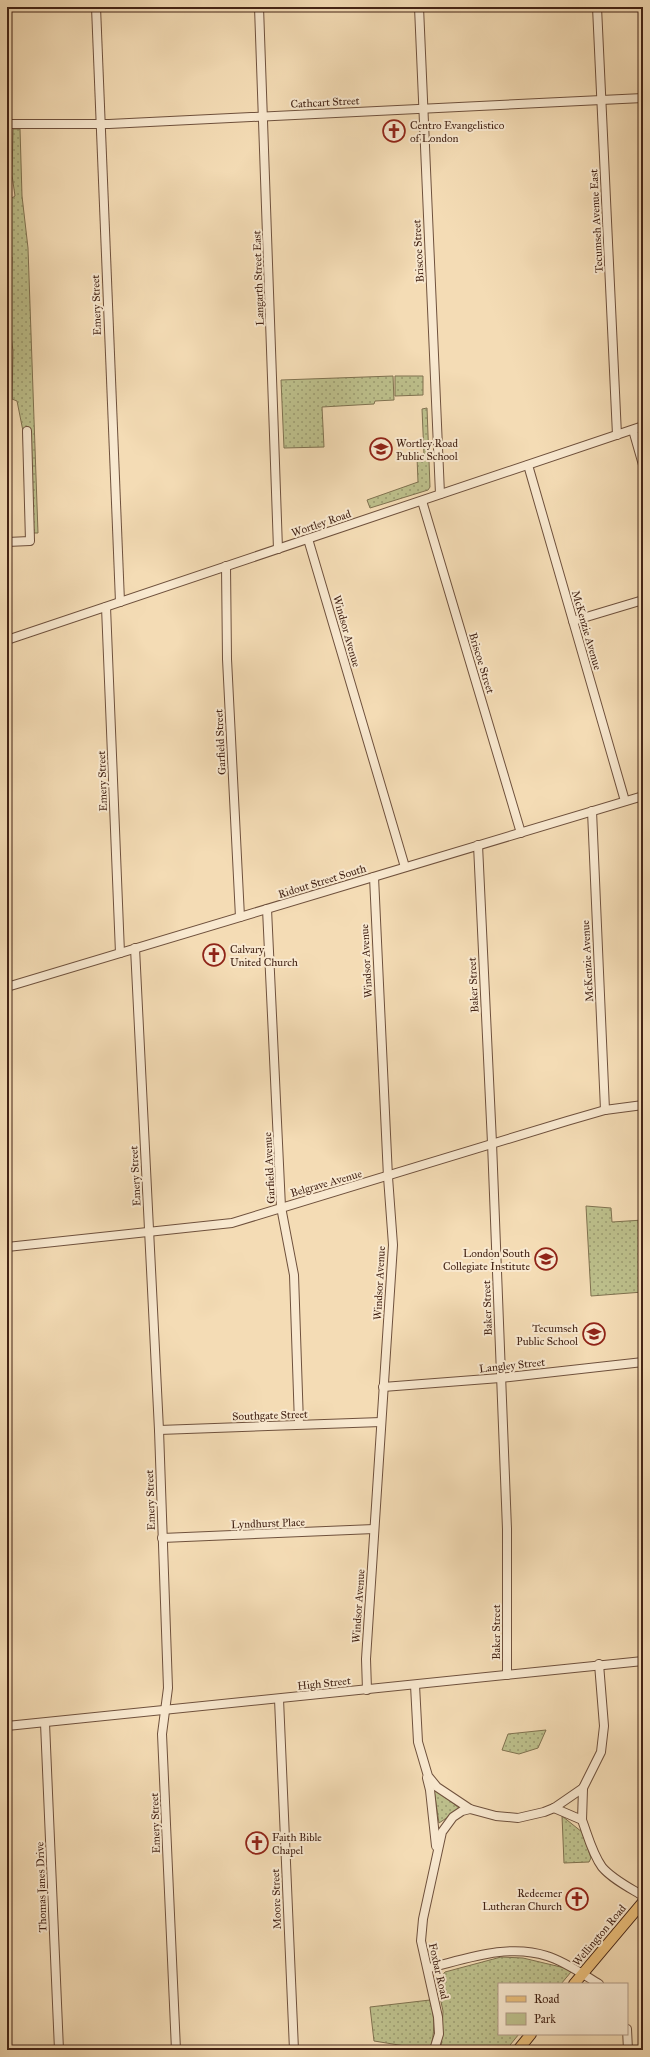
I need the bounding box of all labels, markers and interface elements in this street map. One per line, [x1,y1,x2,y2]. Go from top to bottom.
street label: Cathcart Street [290,94,360,111]
church icon: Centro Evangelistico of London [381,118,407,144]
place label: Centro Evangelistico of London [410,119,505,145]
street label: Tecumseh Avenue East [587,169,606,273]
street label: Briscoe Street [410,219,427,283]
street label: Langarth Street East [250,230,267,326]
street label: Emery Street [89,274,104,336]
school or university icon: Wortley Road Public School [368,436,394,462]
place label: Wortley Road Public School [396,437,458,463]
street label: Wortley Road [290,507,353,540]
street label: McKenzie Avenue [569,589,604,672]
street label: Windsor Avenue [330,594,363,669]
street label: Briscoe Street [466,631,497,695]
street label: Garfield Street [212,709,229,775]
street label: Emery Street [95,750,110,812]
street label: Ridout Street South [276,862,368,901]
street label: McKenzie Avenue [579,919,596,1002]
street label: Windsor Avenue [358,923,375,998]
church icon: Calvary United Church [201,942,227,968]
place label: Calvary United Church [230,943,298,969]
street label: Baker Street [466,957,481,1013]
street label: Garfield Avenue [261,1131,278,1204]
street label: Emery Street [127,1145,144,1207]
street label: Belgrave Avenue [289,1167,364,1200]
street label: Windsor Avenue [371,1245,388,1320]
school or university icon: London South Collegiate Institute [533,1246,559,1272]
place label: London South Collegiate Institute [443,1247,530,1273]
street label: Baker Street [480,1280,495,1336]
school or university icon: Tecumseh Public School [581,1321,607,1347]
place label: Tecumseh Public School [516,1322,578,1348]
street label: Langley Street [478,1356,546,1375]
street label: Southgate Street [232,1408,308,1423]
street label: Emery Street [143,1469,158,1531]
street label: Lyndhurst Place [231,1516,306,1531]
street label: Windsor Avenue [349,1568,368,1643]
street label: Baker Street [490,1604,503,1660]
street label: High Street [297,1674,351,1693]
street label: Emery Street [148,1792,163,1854]
church icon: Faith Bible Chapel [244,1830,270,1856]
place label: Faith Bible Chapel [272,1831,322,1857]
street label: Thomas Janes Drive [33,1841,51,1933]
street label: Moore Street [269,1868,284,1930]
church icon: Redeemer Lutheran Church [564,1886,590,1912]
place label: Redeemer Lutheran Church [482,1887,563,1913]
street label: Wellington Road [570,1902,629,1969]
street label: Foxbar Road [426,1942,451,2001]
legend [498,1983,628,2035]
text: Road [534,1992,560,2006]
text: Park [534,2012,556,2026]

